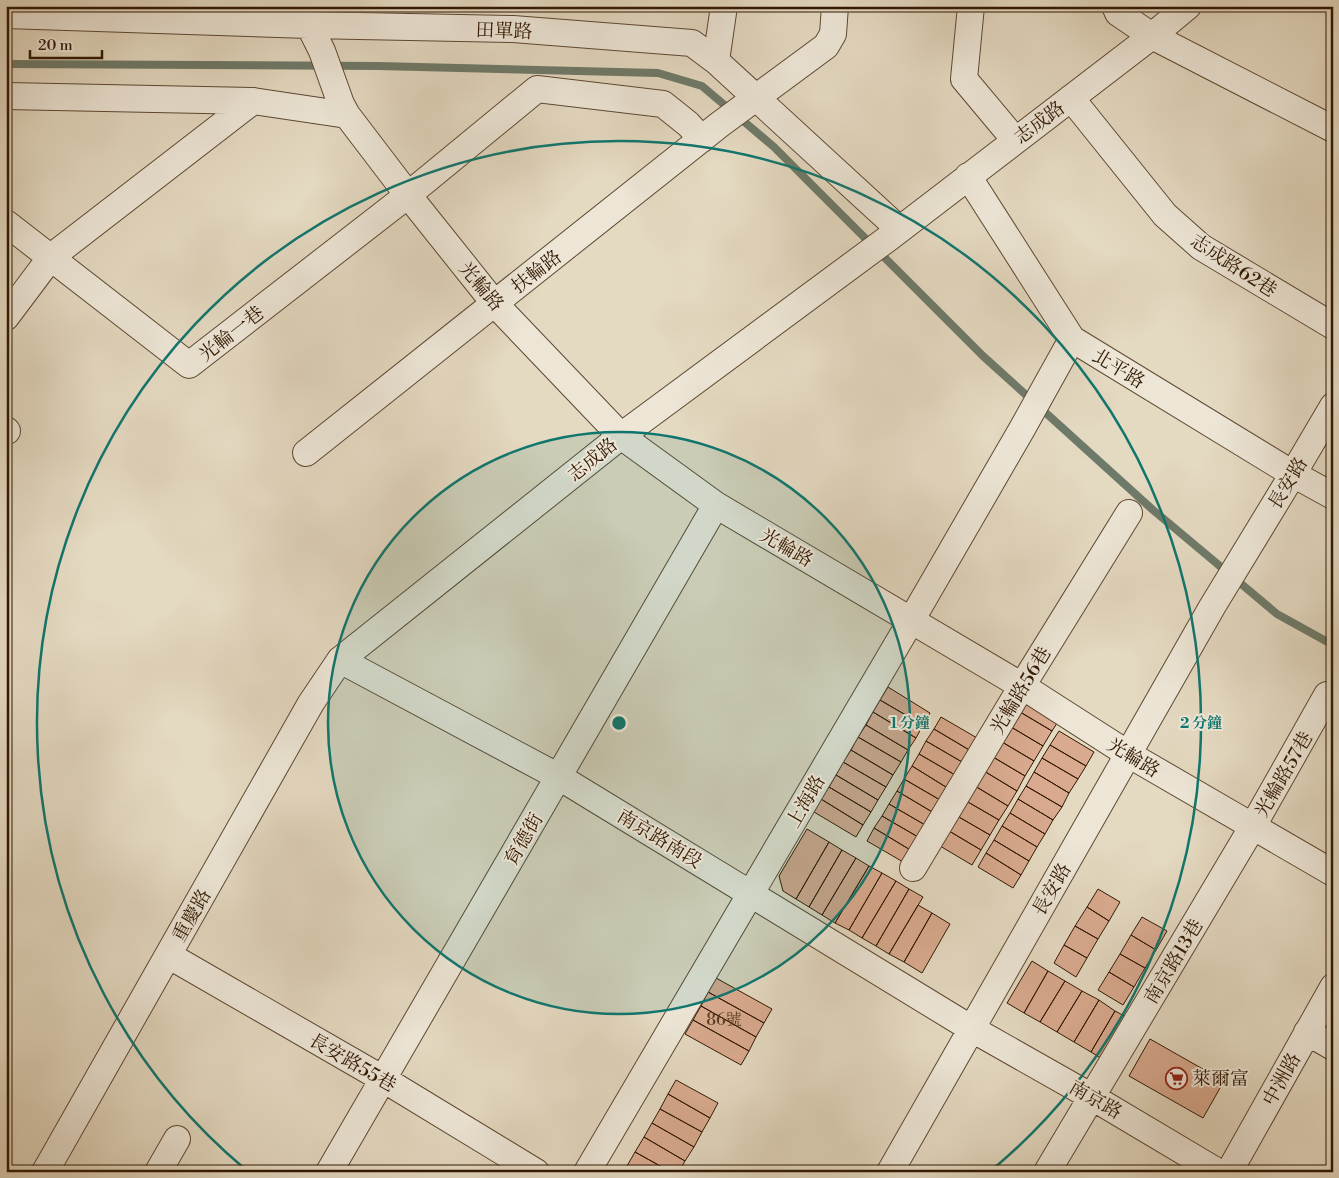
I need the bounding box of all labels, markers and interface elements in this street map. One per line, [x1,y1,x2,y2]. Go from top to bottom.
street label: 田單路 [475,18,533,44]
scale bar [30,28,102,60]
text: 20 m [38,36,73,55]
street label: 志成路 [1010,96,1070,150]
street label: 志成路62巷 [1186,229,1281,303]
street label: 扶輪路 [507,245,566,299]
street label: 光輪路 [454,257,509,316]
street label: 光輪一巷 [194,301,269,367]
street label: 北平路 [1088,344,1149,394]
street label: 志成路 [563,433,622,487]
street label: 長安路 [1263,453,1313,514]
street label: 光輪路 [756,523,817,573]
street label: 光輪路56巷 [985,642,1056,739]
centre of rings [610,714,628,732]
text: 1 分鐘 [890,714,930,733]
text: 2 分鐘 [1180,714,1222,733]
street label: 光輪路57巷 [1250,727,1318,822]
street label: 光輪路 [1103,733,1164,783]
street label: 上海路 [781,771,831,832]
street label: 南京路南段 [613,804,706,874]
street label: 育德街 [499,809,549,870]
street label: 長安路 [1027,859,1077,920]
street label: 重慶路 [167,885,217,946]
street label: 南京路13巷 [1139,915,1209,1008]
house number: 86號 [706,1010,742,1030]
street label: 長安路55巷 [305,1028,400,1097]
street label: 中洲路 [1258,1049,1306,1110]
supermarket icon: 萊爾富 [1164,1066,1188,1090]
place label: 萊爾富 [1192,1067,1249,1091]
street label: 南京路 [1065,1075,1126,1125]

